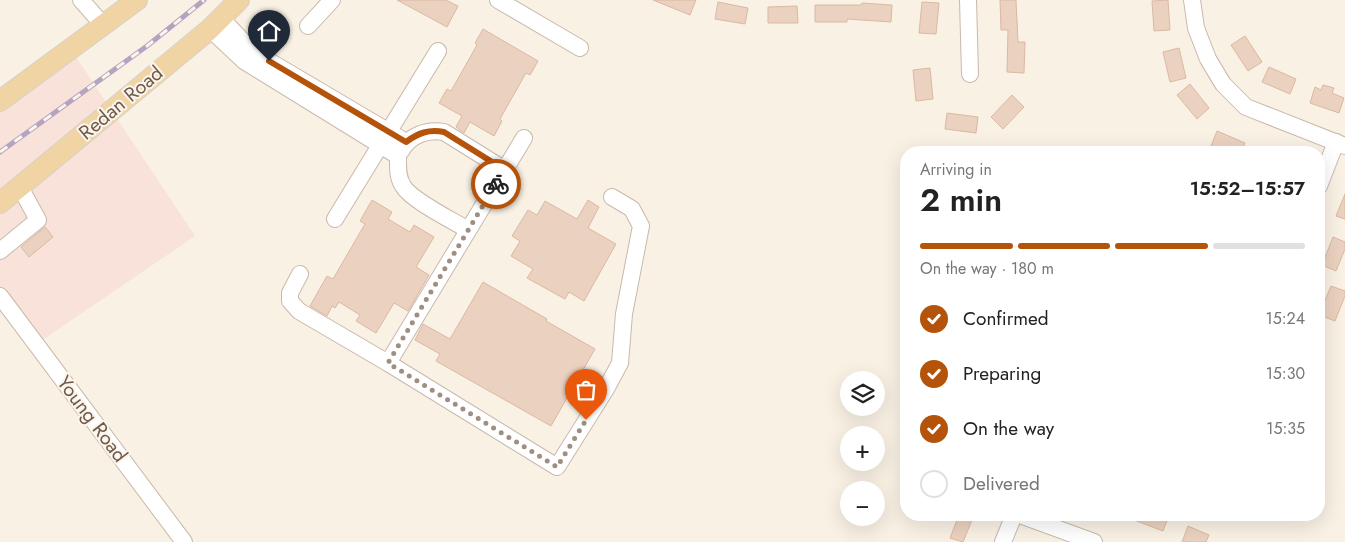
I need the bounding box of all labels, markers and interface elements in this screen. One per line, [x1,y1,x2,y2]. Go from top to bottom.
pin [248,10,290,61]
icon: home [255,17,283,45]
street label: Redan Road [73,59,169,147]
text: Arriving in [920,158,992,181]
courier [471,159,521,209]
icon: bike [482,170,510,198]
text: 15:52–15:57 [1190,175,1305,202]
text: 2 min [920,177,1002,223]
text: On the way · 180 m [920,257,1054,280]
icon: check [920,305,948,333]
text: Confirmed [963,305,1049,332]
text: 15:24 [1266,307,1305,330]
icon: check [920,360,948,388]
text: Preparing [963,360,1041,387]
text: 15:30 [1266,362,1305,385]
pin [565,369,607,420]
street label: Young Road [50,370,134,468]
map controls [840,371,885,526]
button: layers [840,371,885,416]
icon: bag [572,376,600,404]
icon: check [920,415,948,443]
text: On the way [963,415,1054,442]
text: 15:35 [1266,417,1305,440]
button: + [840,426,885,471]
text: Delivered [963,470,1040,497]
button: − [840,481,885,526]

